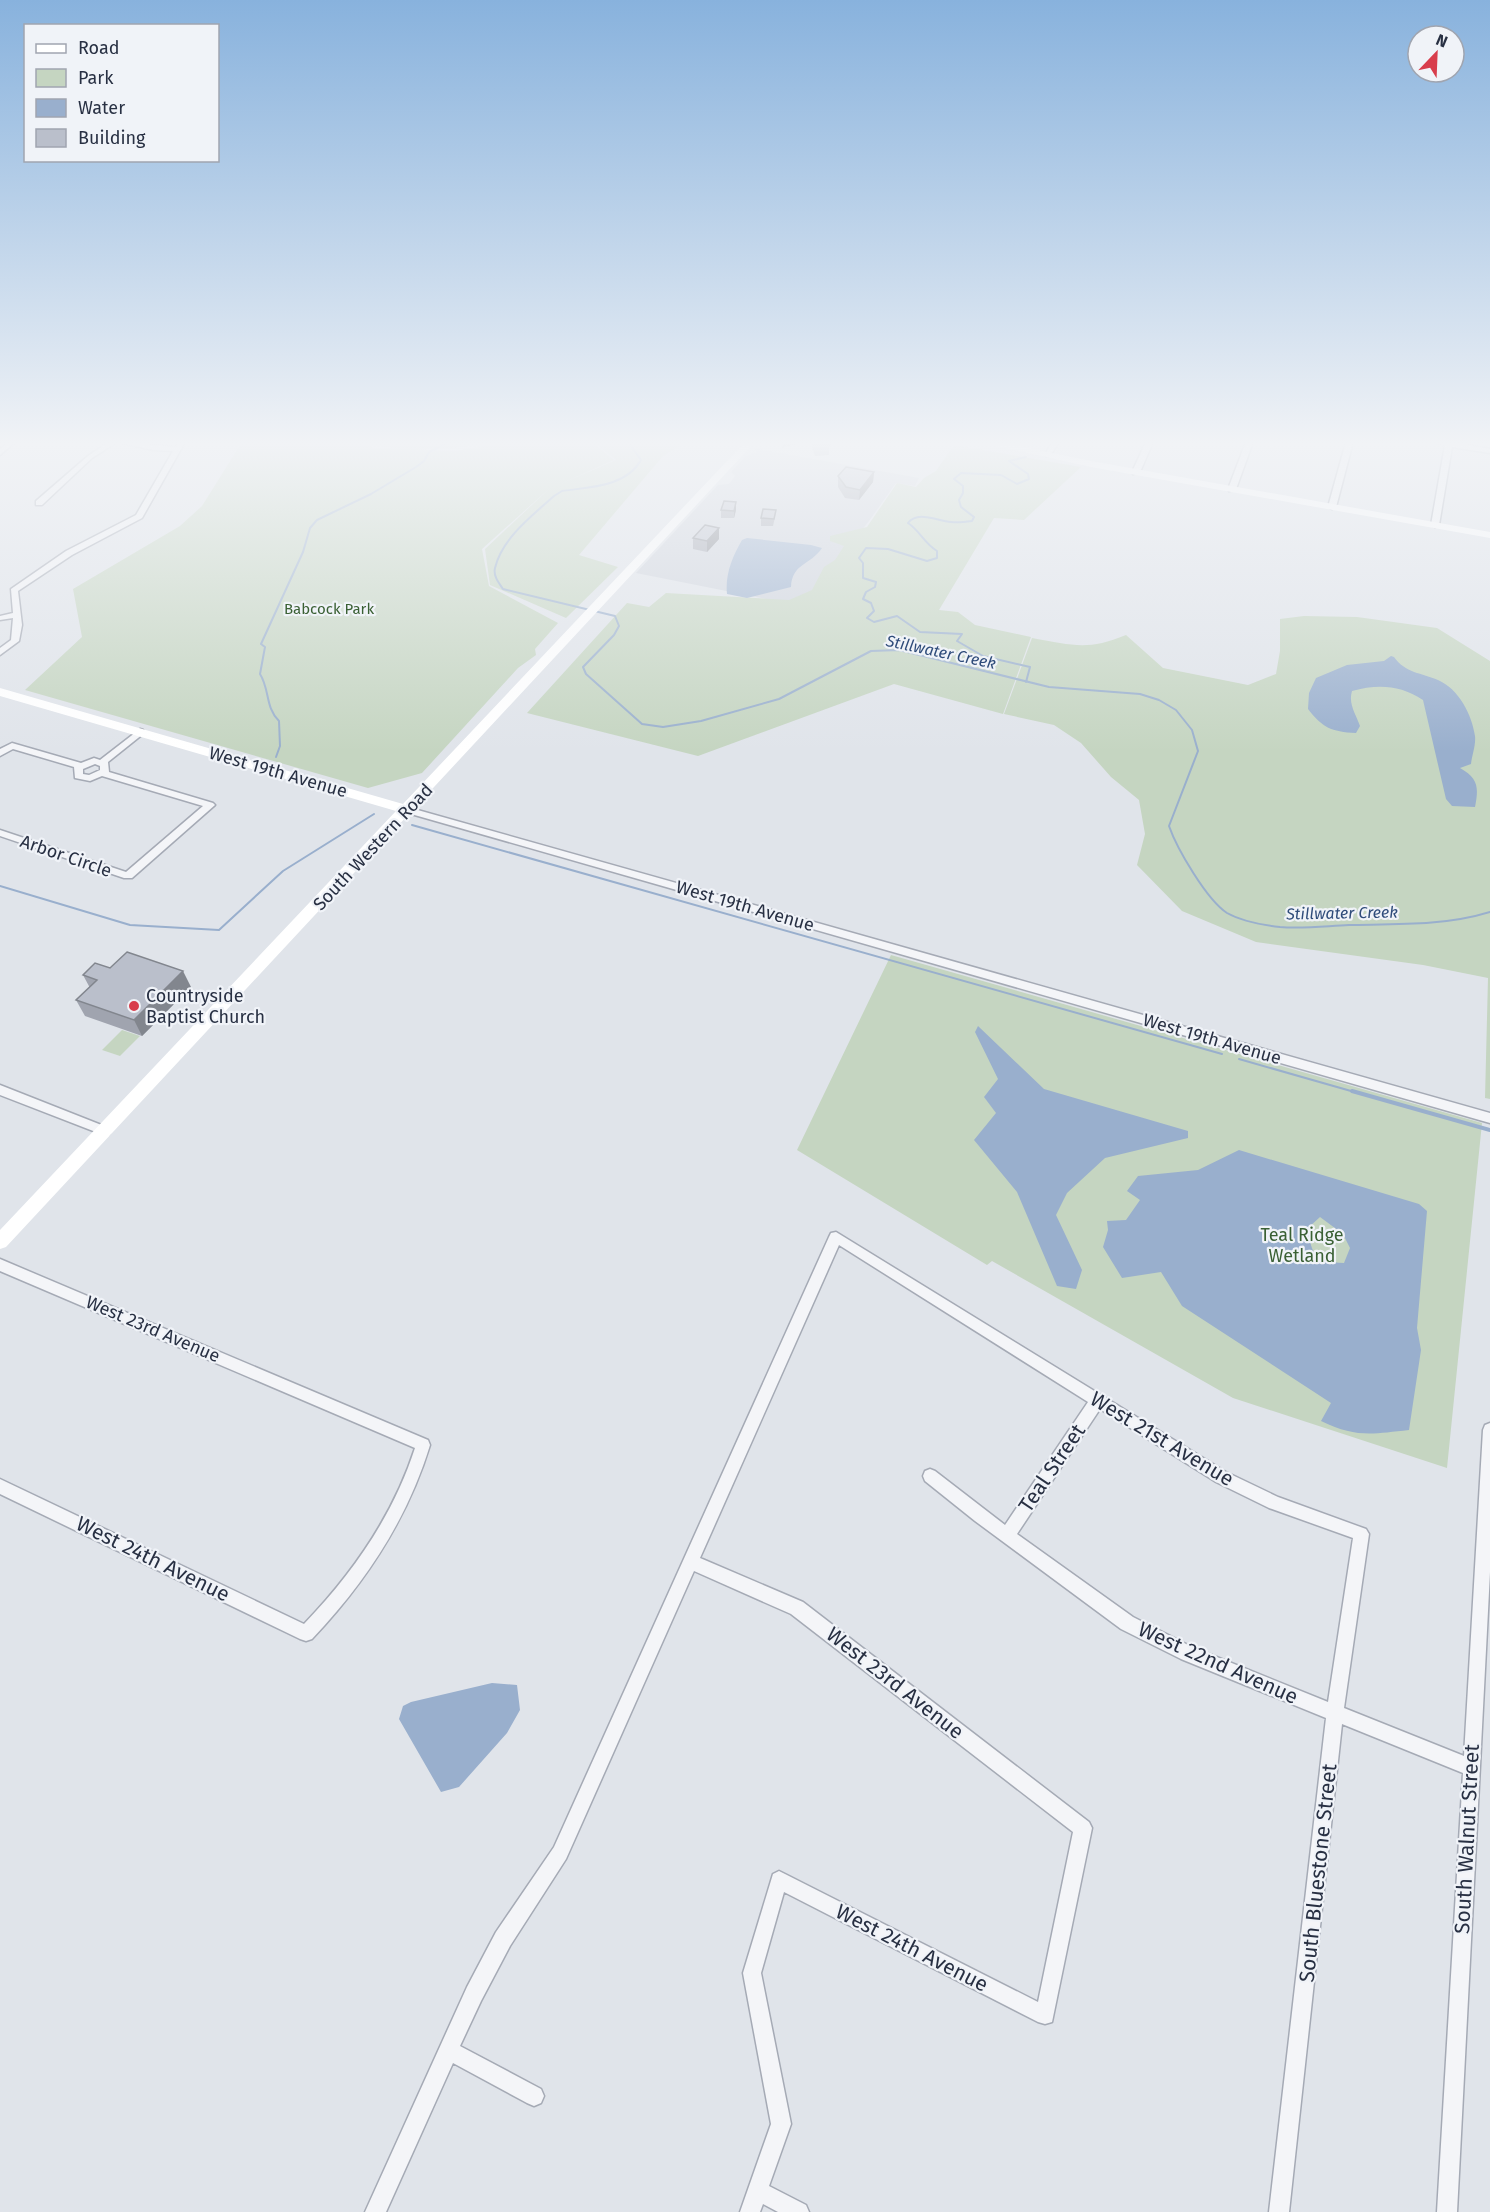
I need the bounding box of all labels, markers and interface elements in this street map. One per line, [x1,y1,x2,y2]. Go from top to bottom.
legend [24,24,219,162]
north arrow [1406,24,1466,84]
text: N [1433,30,1450,51]
text: Road [78,37,120,59]
text: Park [78,67,114,89]
text: Water [78,97,125,119]
text: Building [78,127,146,149]
park label: Babcock Park [284,600,374,618]
water label: Stillwater Creek [883,631,998,673]
street label: West 19th Avenue [206,742,350,802]
street label: South Western Road [309,779,437,915]
street label: Arbor Circle [17,830,115,882]
street label: West 19th Avenue [673,876,817,936]
water label: Stillwater Creek [1285,903,1398,923]
place label: Countryside Baptist Church [146,985,265,1028]
marker: Countryside Baptist Church [127,999,141,1013]
street label: West 19th Avenue [1140,1009,1284,1069]
park label: Teal Ridge Wetland [1260,1224,1344,1267]
street label: West 23rd Avenue [83,1291,223,1367]
street label: West 21st Avenue [1085,1386,1239,1492]
street label: Teal Street [1013,1419,1091,1517]
street label: West 24th Avenue [72,1511,234,1607]
street label: West 22nd Avenue [1134,1616,1302,1710]
street label: West 23rd Avenue [821,1621,969,1745]
street label: South Walnut Street [1449,1743,1485,1935]
street label: South Bluestone Street [1294,1762,1342,1984]
street label: West 24th Avenue [831,1898,993,1998]

